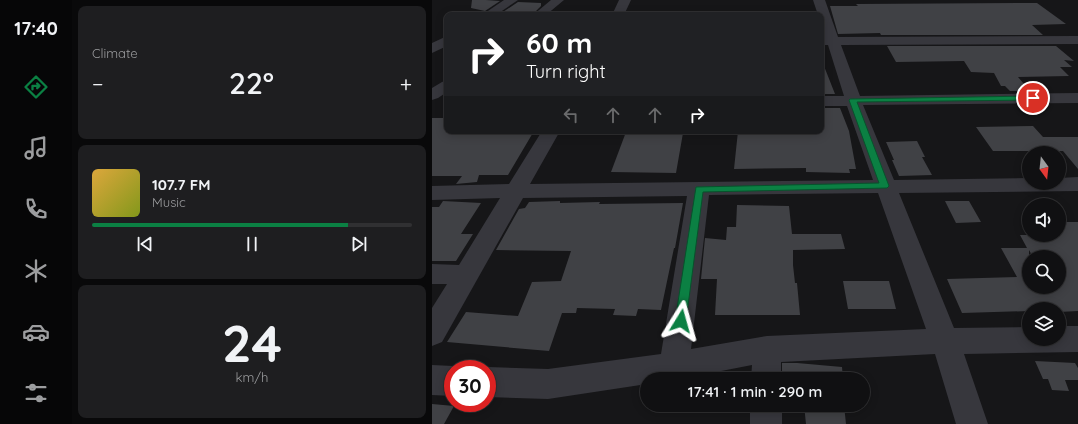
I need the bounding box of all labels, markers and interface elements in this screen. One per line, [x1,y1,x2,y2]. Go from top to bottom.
text: 17:40 [14,17,58,40]
text: 60 m [526,25,592,60]
icon: right [460,28,512,80]
text: Climate [92,45,138,61]
text: Turn right [526,60,606,83]
text: 22° [229,64,274,102]
text: − [92,70,103,98]
text: + [400,70,412,98]
icon: directions [22,73,50,101]
pin [1016,81,1050,115]
icon: arrive [1022,87,1044,109]
icon: left [560,104,582,126]
icon: ahead [602,104,624,126]
icon: ahead [644,104,666,126]
icon: right [686,104,708,126]
icon: music [22,134,50,162]
north arrow [1022,146,1066,190]
map controls [1022,146,1066,346]
text: 107.7 FM [152,175,211,194]
text: Music [152,194,186,210]
icon: phone [22,195,50,223]
button: sound [1022,198,1066,242]
icon: previous [134,233,156,255]
icon: pause [241,233,263,255]
icon: next [348,233,370,255]
button: search [1022,250,1066,294]
icon: climate [22,257,50,285]
position arrow [660,300,702,342]
button: layers [1022,302,1066,346]
text: 24 [222,310,282,375]
icon: car [22,318,50,346]
speed limit sign: 30 [444,360,496,412]
text: km/h [236,369,268,385]
icon: filters [22,379,50,407]
text: 17:41 · 1 min · 290 m [688,382,822,401]

